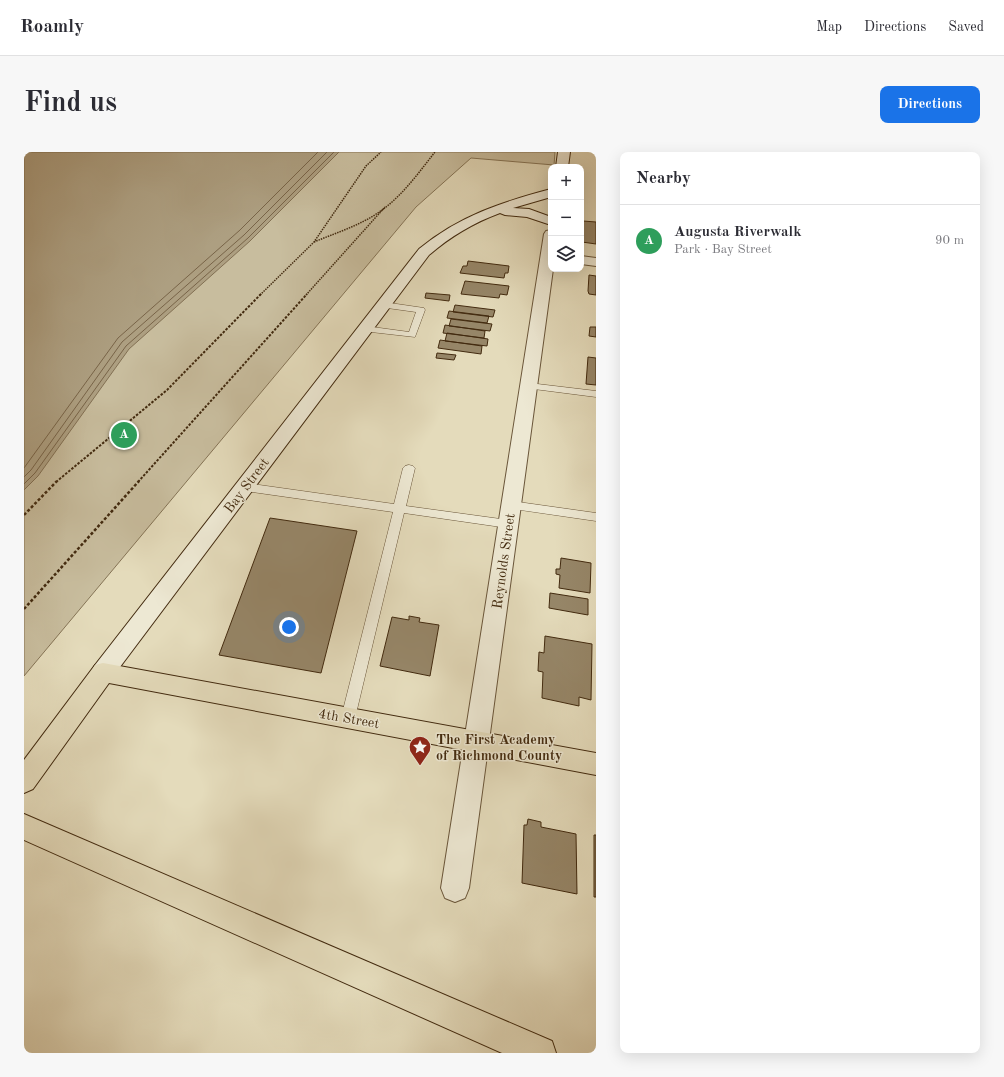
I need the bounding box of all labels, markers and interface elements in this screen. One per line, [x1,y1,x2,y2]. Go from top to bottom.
text: Roamly [20,18,84,37]
text: Map [816,20,842,34]
text: Directions [864,20,926,34]
text: Saved [948,20,984,34]
button: Directions [880,86,980,123]
text: Find us [24,90,117,118]
map controls [548,164,584,272]
button: + [548,164,584,200]
text: Nearby [636,170,691,187]
button: − [548,200,584,236]
text: Augusta Riverwalk [674,225,802,240]
text: A [644,234,654,247]
text: 90 m [935,234,964,247]
button: layers [548,236,584,272]
text: Park · Bay Street [674,243,772,256]
pin: A [111,420,137,450]
street label: Bay Street [222,455,272,516]
street label: Reynolds Street [490,512,518,610]
your location [279,617,299,637]
street label: 4th Street [317,707,380,731]
place label: The First Academy of Richmond County [436,733,562,763]
place icon: The First Academy of Richmond County [407,734,433,767]

